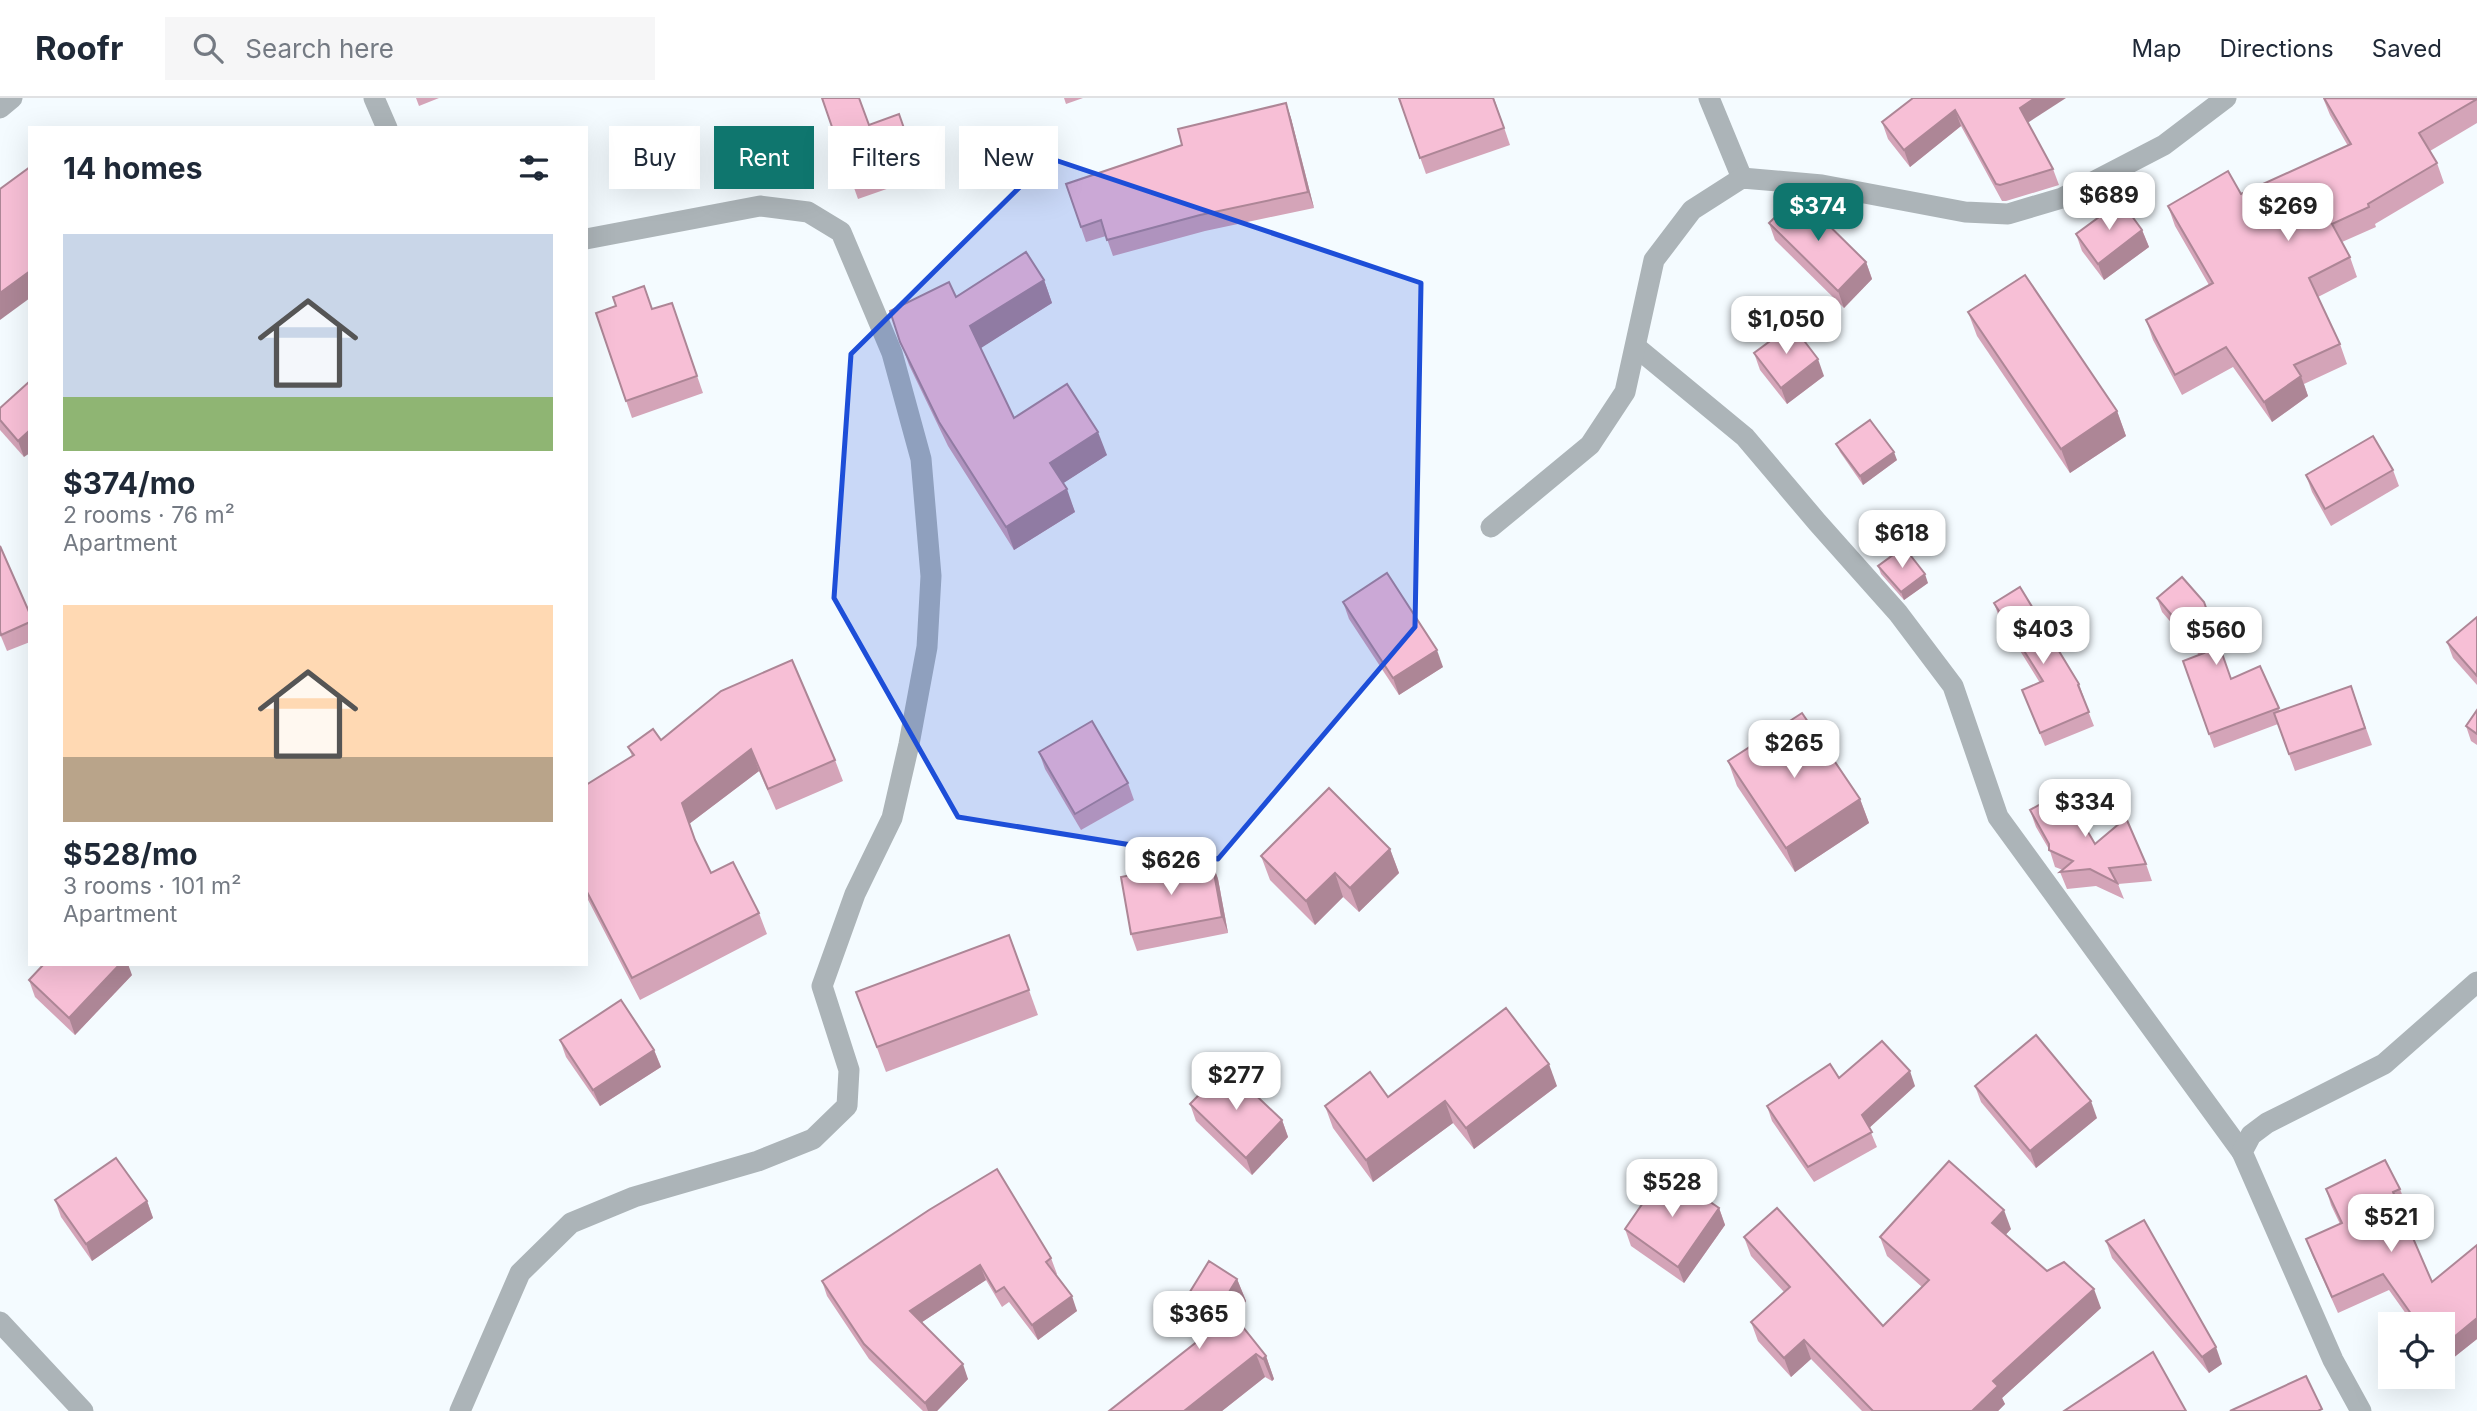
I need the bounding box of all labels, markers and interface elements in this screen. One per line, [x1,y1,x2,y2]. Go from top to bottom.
search box [165,17,655,80]
text: Roofr [35,28,123,68]
icon: search [189,29,227,67]
text: Search here [245,33,394,64]
text: Map [2132,34,2181,63]
text: Directions [2219,34,2334,63]
text: Saved [2372,34,2442,63]
chip: Buy [609,126,700,189]
chip: Rent [714,126,814,189]
chip: Filters [828,126,945,189]
chip: New [959,126,1058,189]
icon: filters [515,149,553,187]
text: 14 homes [63,150,202,186]
pin: $689 [2068,172,2150,232]
text: $689 [2079,181,2139,209]
pin: $374 [1777,184,1859,243]
pin: $269 [2247,184,2329,243]
text: $374 [1789,192,1847,220]
text: $269 [2258,192,2318,220]
icon: home [245,280,371,406]
pin: $1,050 [1729,296,1843,356]
text: $1,050 [1747,305,1825,333]
text: $374/mo [63,465,195,501]
text: 2 rooms · 76 m² [63,501,235,529]
pin: $618 [1861,510,1943,570]
text: $618 [1875,519,1929,547]
text: Apartment [63,529,177,557]
pin: $403 [2002,606,2084,666]
pin: $560 [2175,608,2257,667]
text: $403 [2013,615,2073,643]
text: $560 [2186,616,2246,644]
icon: home [245,651,371,777]
pin: $265 [1753,720,1835,780]
text: $265 [1764,729,1824,757]
pin: $334 [2044,780,2126,839]
text: $334 [2055,788,2115,816]
text: $528/mo [63,836,198,872]
pin: $626 [1130,838,1212,897]
text: $626 [1141,846,1201,874]
text: 3 rooms · 101 m² [63,872,241,900]
text: Apartment [63,900,177,928]
pin: $277 [1195,1052,1277,1112]
text: $277 [1208,1061,1264,1089]
pin: $528 [1631,1160,1713,1219]
text: $528 [1642,1168,1702,1196]
pin: $521 [2350,1194,2432,1254]
text: $521 [2364,1203,2418,1231]
pin: $365 [1158,1292,1240,1351]
text: $365 [1169,1300,1229,1328]
map controls [2378,1312,2455,1389]
button: locate [2378,1312,2455,1389]

